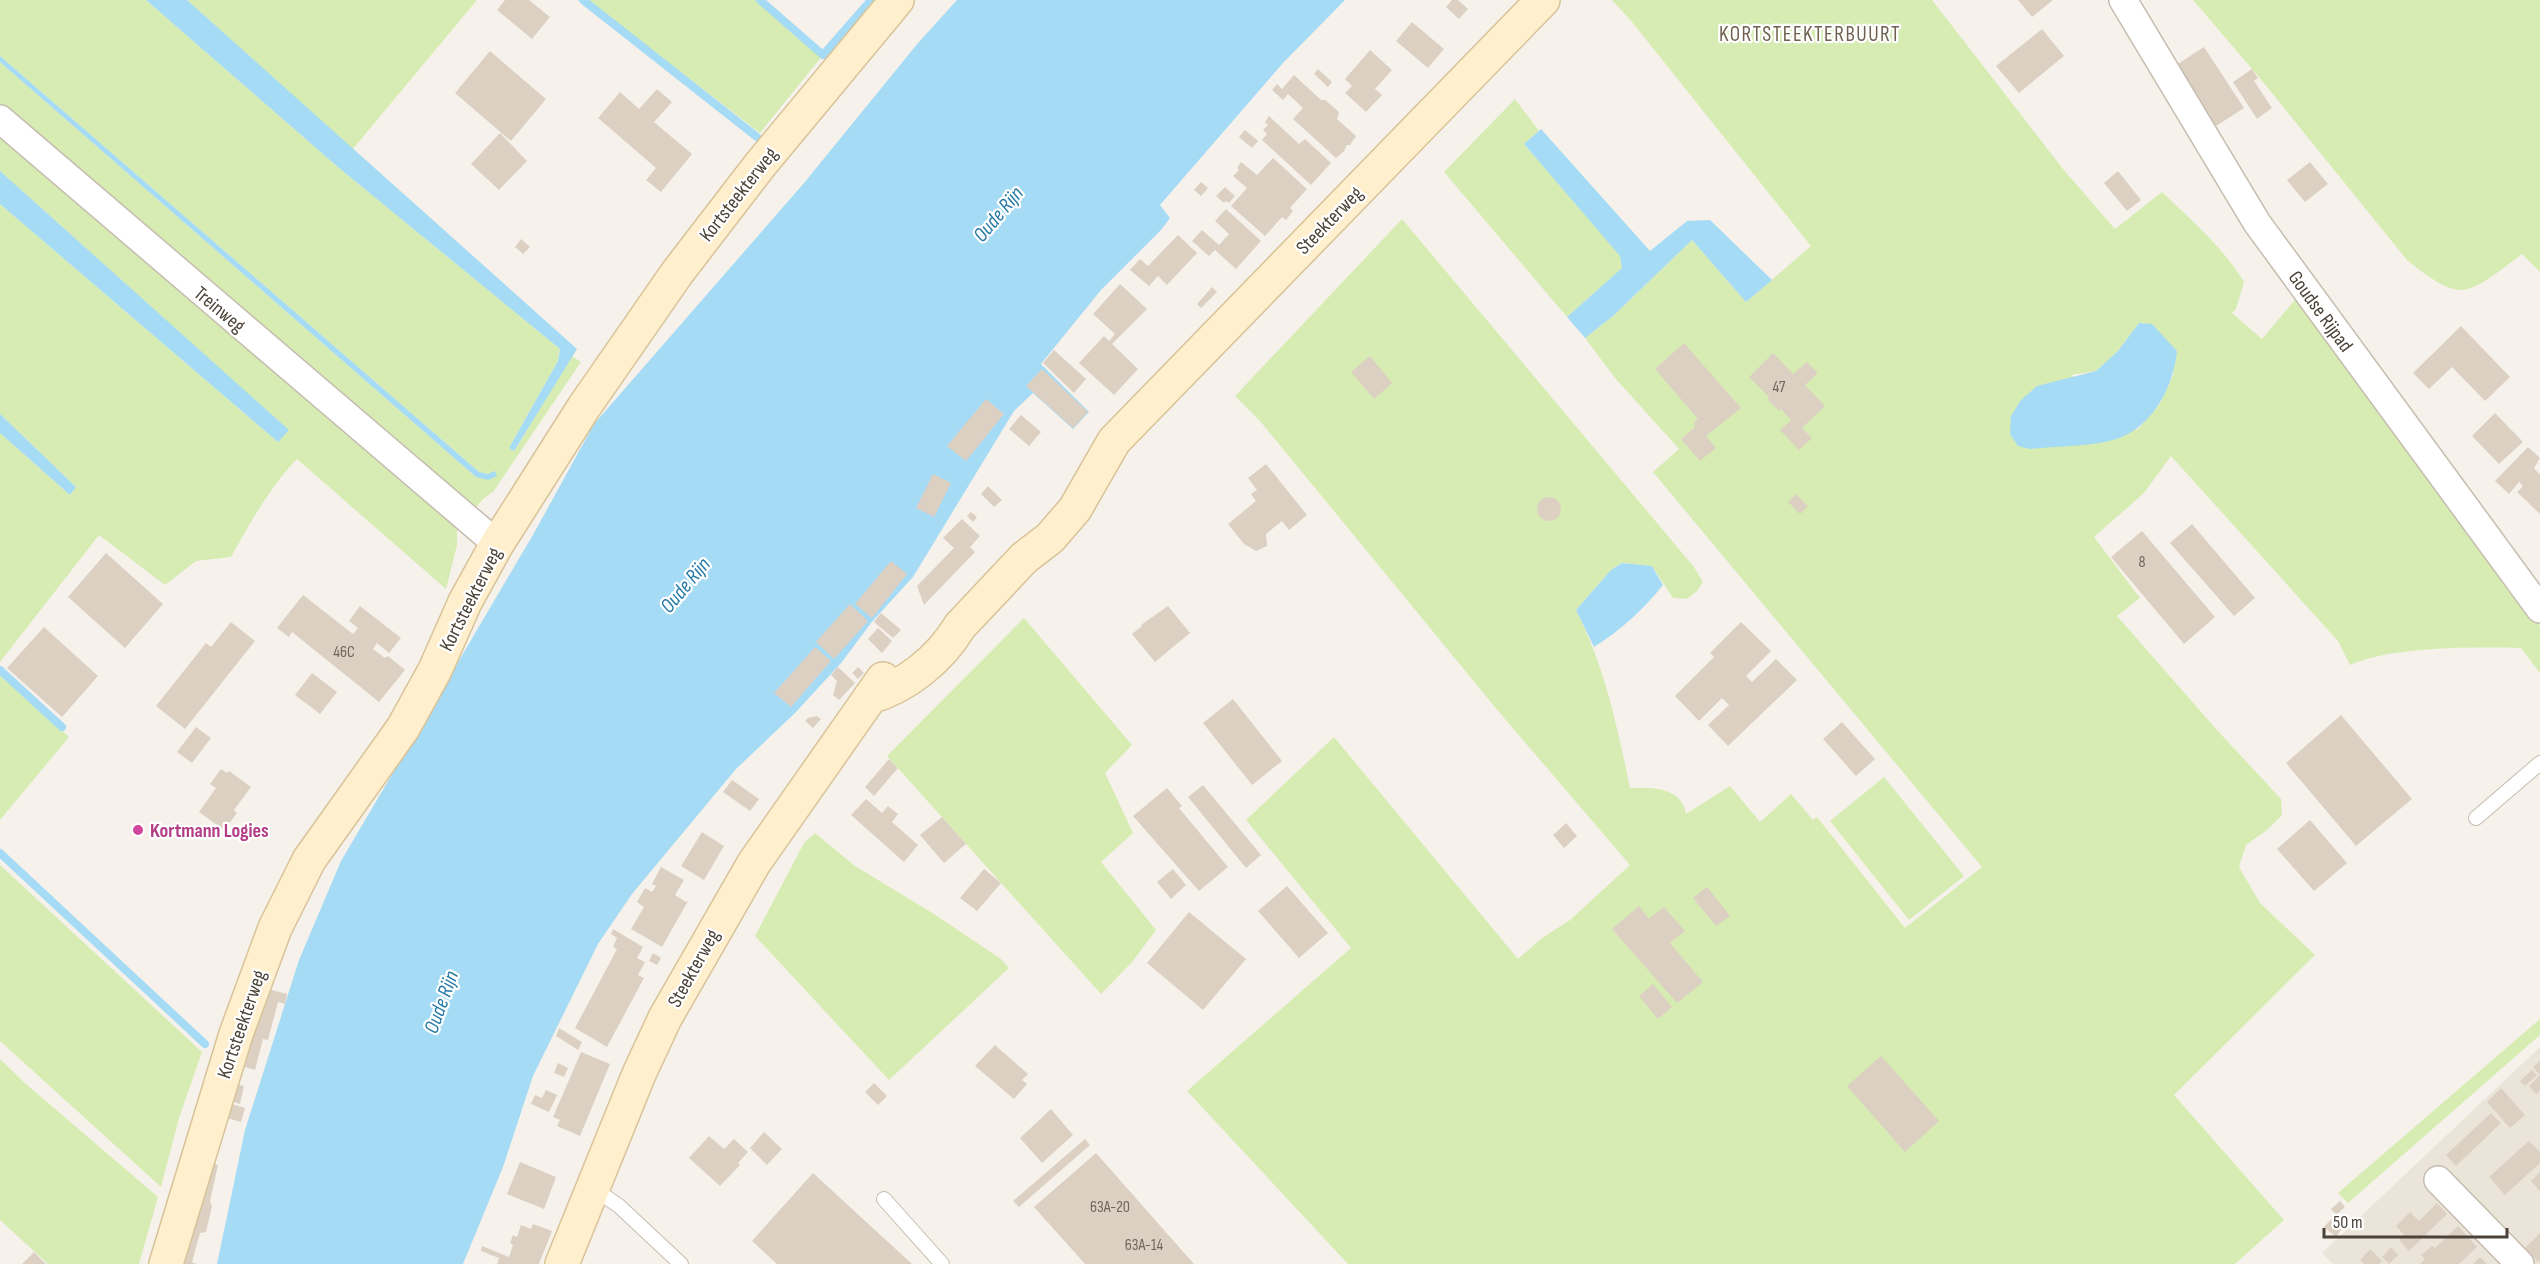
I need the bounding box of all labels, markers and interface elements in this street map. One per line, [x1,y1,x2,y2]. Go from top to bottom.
district label: KORTSTEEKTERBUURT [1719,22,1901,47]
street label: Kortsteekterweg [695,143,783,247]
water label: Oude Rijn [968,181,1029,247]
street label: Steekterweg [1291,182,1368,260]
street label: Goudse Rijpad [2283,266,2358,357]
street label: Treinweg [189,281,250,338]
house number: 47 [1773,378,1786,397]
street label: Kortsteekterweg [435,544,507,655]
water label: Oude Rijn [655,552,716,618]
house number: 8 [2138,553,2146,572]
house number: 46C [333,643,355,662]
place label: Kortmann Logies [150,819,269,843]
marker: Kortmann Logies [131,823,145,837]
street label: Steekterweg [663,925,725,1012]
street label: Kortsteekterweg [212,967,272,1082]
water label: Oude Rijn [419,967,464,1037]
house number: 63A-20 [1090,1198,1130,1217]
scale bar [2324,1201,2507,1239]
text: 50 m [2333,1212,2363,1233]
house number: 63A-14 [1125,1236,1164,1255]

